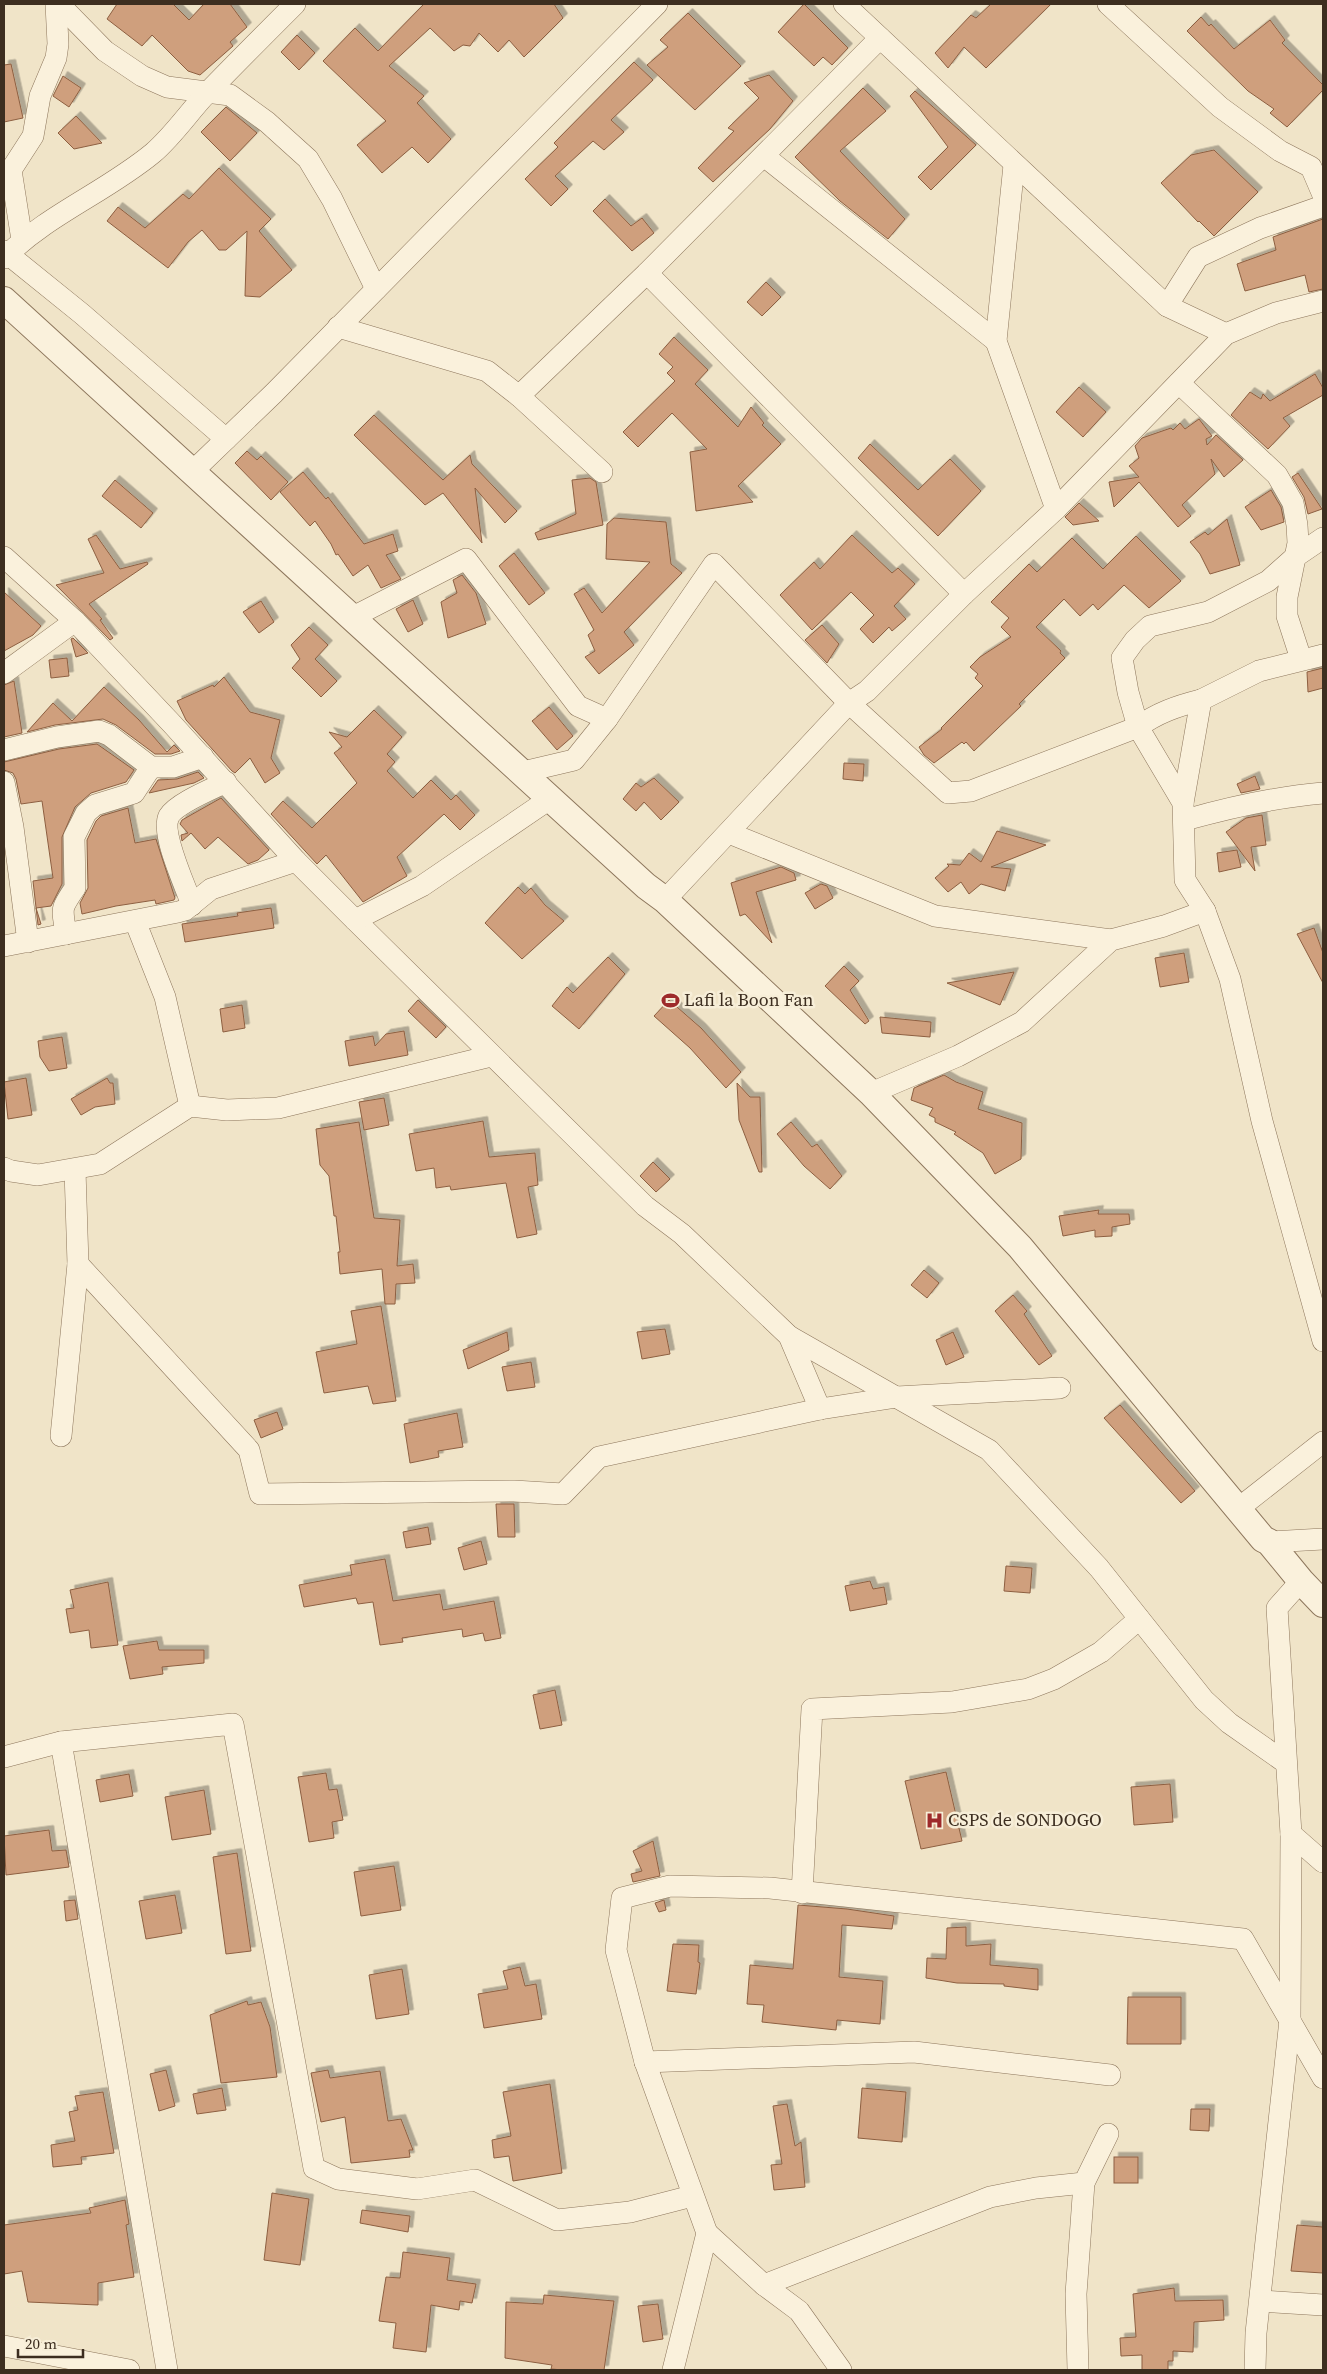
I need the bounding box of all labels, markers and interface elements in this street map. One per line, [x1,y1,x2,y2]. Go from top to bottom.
place label: Lafi la Boon Fan [684,987,813,1012]
sports icon: Lafi la Boon Fan [660,990,680,1010]
place label: CSPS de SONDOGO [948,1807,1102,1832]
hospital icon: CSPS de SONDOGO [924,1810,944,1830]
scale bar [18,2326,82,2358]
text: 20 m [25,2333,57,2354]

